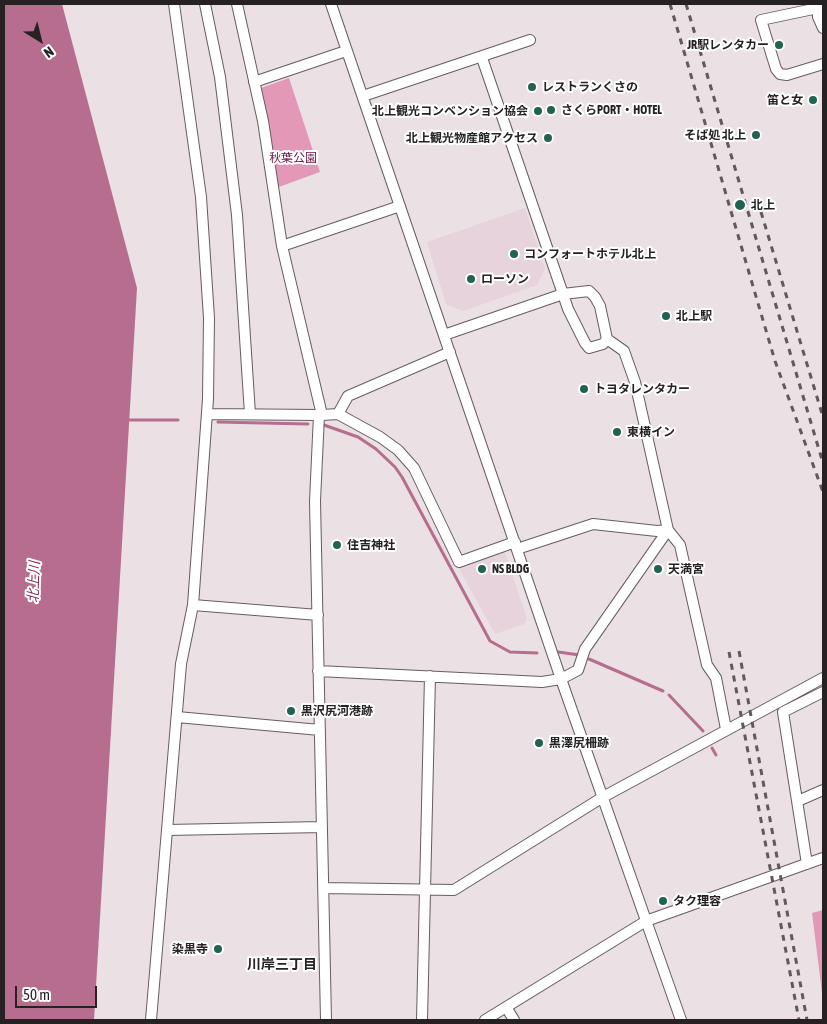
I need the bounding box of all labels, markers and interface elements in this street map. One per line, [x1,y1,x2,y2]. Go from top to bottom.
north arrow [15,15,65,65]
place label: JR駅レンタカー [687,38,769,52]
marker: JR駅レンタカー [773,39,785,51]
text: N [41,43,57,61]
place label: レストランくさの [542,80,638,94]
marker: レストランくさの [526,81,538,93]
place label: 笛と女 [767,93,803,107]
marker: 笛と女 [807,94,819,106]
place label: さくらPORT・HOTEL [561,103,662,117]
place label: 北上観光コンベンション協会 [372,104,528,118]
marker: さくらPORT・HOTEL [545,104,557,116]
marker: 北上観光コンベンション協会 [532,105,544,117]
place label: そば処 北上 [684,128,746,142]
marker: そば処 北上 [750,129,762,141]
place label: 北上観光物産館アクセス [406,131,538,145]
marker: 北上観光物産館アクセス [542,132,554,144]
park label: 秋葉公園 [269,151,317,165]
marker: 北上 [733,198,747,212]
place label: 北上 [751,198,775,212]
place label: コンフォートホテル北上 [524,247,656,261]
marker: コンフォートホテル北上 [508,248,520,260]
place label: ローソン [481,272,529,286]
marker: ローソン [465,273,477,285]
place label: 北上駅 [676,309,712,323]
marker: 北上駅 [660,310,672,322]
place label: トヨタレンタカー [594,382,690,396]
marker: トヨタレンタカー [578,383,590,395]
place label: 東横イン [627,425,675,439]
marker: 東横イン [611,426,623,438]
place label: 住吉神社 [347,538,395,552]
marker: 住吉神社 [331,539,343,551]
water label: 北上川 [25,561,43,603]
place label: NS BLDG [492,562,529,576]
place label: 天満宮 [668,562,704,576]
marker: NS BLDG [476,563,488,575]
marker: 天満宮 [652,563,664,575]
place label: 黒沢尻河港跡 [301,704,373,718]
marker: 黒沢尻河港跡 [285,705,297,717]
place label: 黒澤尻柵跡 [549,736,609,750]
marker: 黒澤尻柵跡 [533,737,545,749]
place label: タク理容 [673,894,721,908]
marker: タク理容 [657,895,669,907]
place label: 染黒寺 [172,942,208,956]
marker: 染黒寺 [212,943,224,955]
district label: 川岸三丁目 [247,957,317,973]
scale bar [18,976,100,1008]
text: 50 m [23,986,50,1003]

